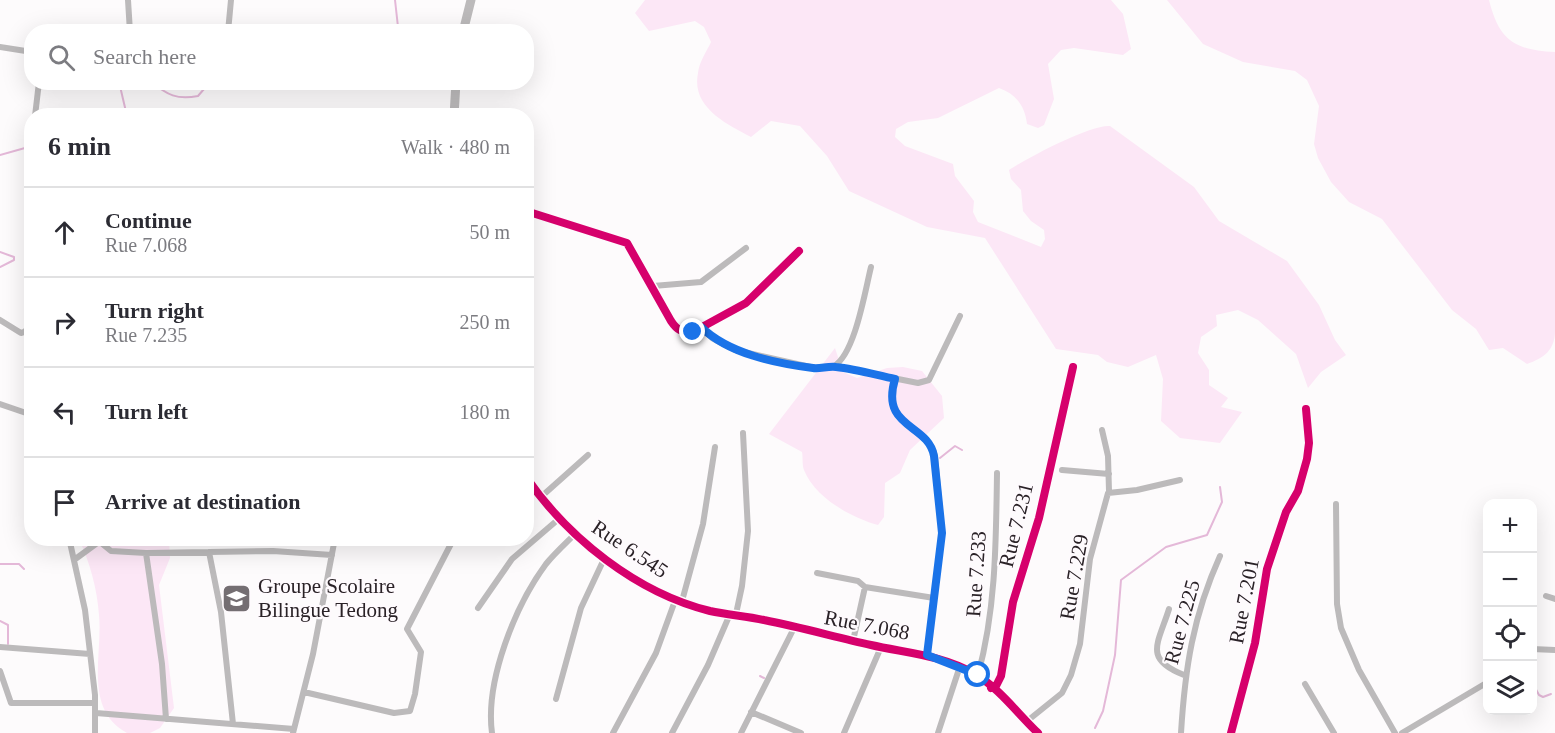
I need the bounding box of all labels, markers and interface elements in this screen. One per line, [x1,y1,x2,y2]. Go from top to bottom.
search box [24,24,534,90]
icon: search [45,41,78,74]
text: Search here [93,44,196,69]
text: 6 min [48,132,111,161]
text: Walk · 480 m [401,136,510,158]
text: Continue [105,208,192,233]
icon: ahead [48,216,81,249]
text: 50 m [469,221,510,243]
text: Rue 7.068 [105,234,187,256]
text: Turn right [105,298,204,323]
icon: right [48,306,81,339]
text: 250 m [459,311,510,333]
route end [679,318,705,344]
text: Rue 7.235 [105,324,187,346]
icon: left [48,396,81,429]
text: Turn left [105,399,188,424]
text: 180 m [459,401,510,423]
street label: Rue 7.231 [994,480,1038,570]
icon: arrive [48,486,81,519]
text: Arrive at destination [105,489,301,514]
map controls [1483,499,1537,715]
button: + [1483,499,1537,553]
street label: Rue 6.545 [588,515,672,583]
street label: Rue 7.233 [961,530,991,618]
street label: Rue 7.229 [1055,532,1093,622]
button: − [1483,553,1537,607]
street label: Rue 7.201 [1224,556,1264,646]
place label: Groupe Scolaire Bilingue Tedong [258,574,398,622]
street label: Rue 7.225 [1159,577,1205,667]
school or university icon: Groupe Scolaire Bilingue Tedong [221,582,253,614]
street label: Rue 7.068 [822,605,912,645]
button: locate [1483,607,1537,661]
route start [964,661,990,687]
button: layers [1483,661,1537,715]

